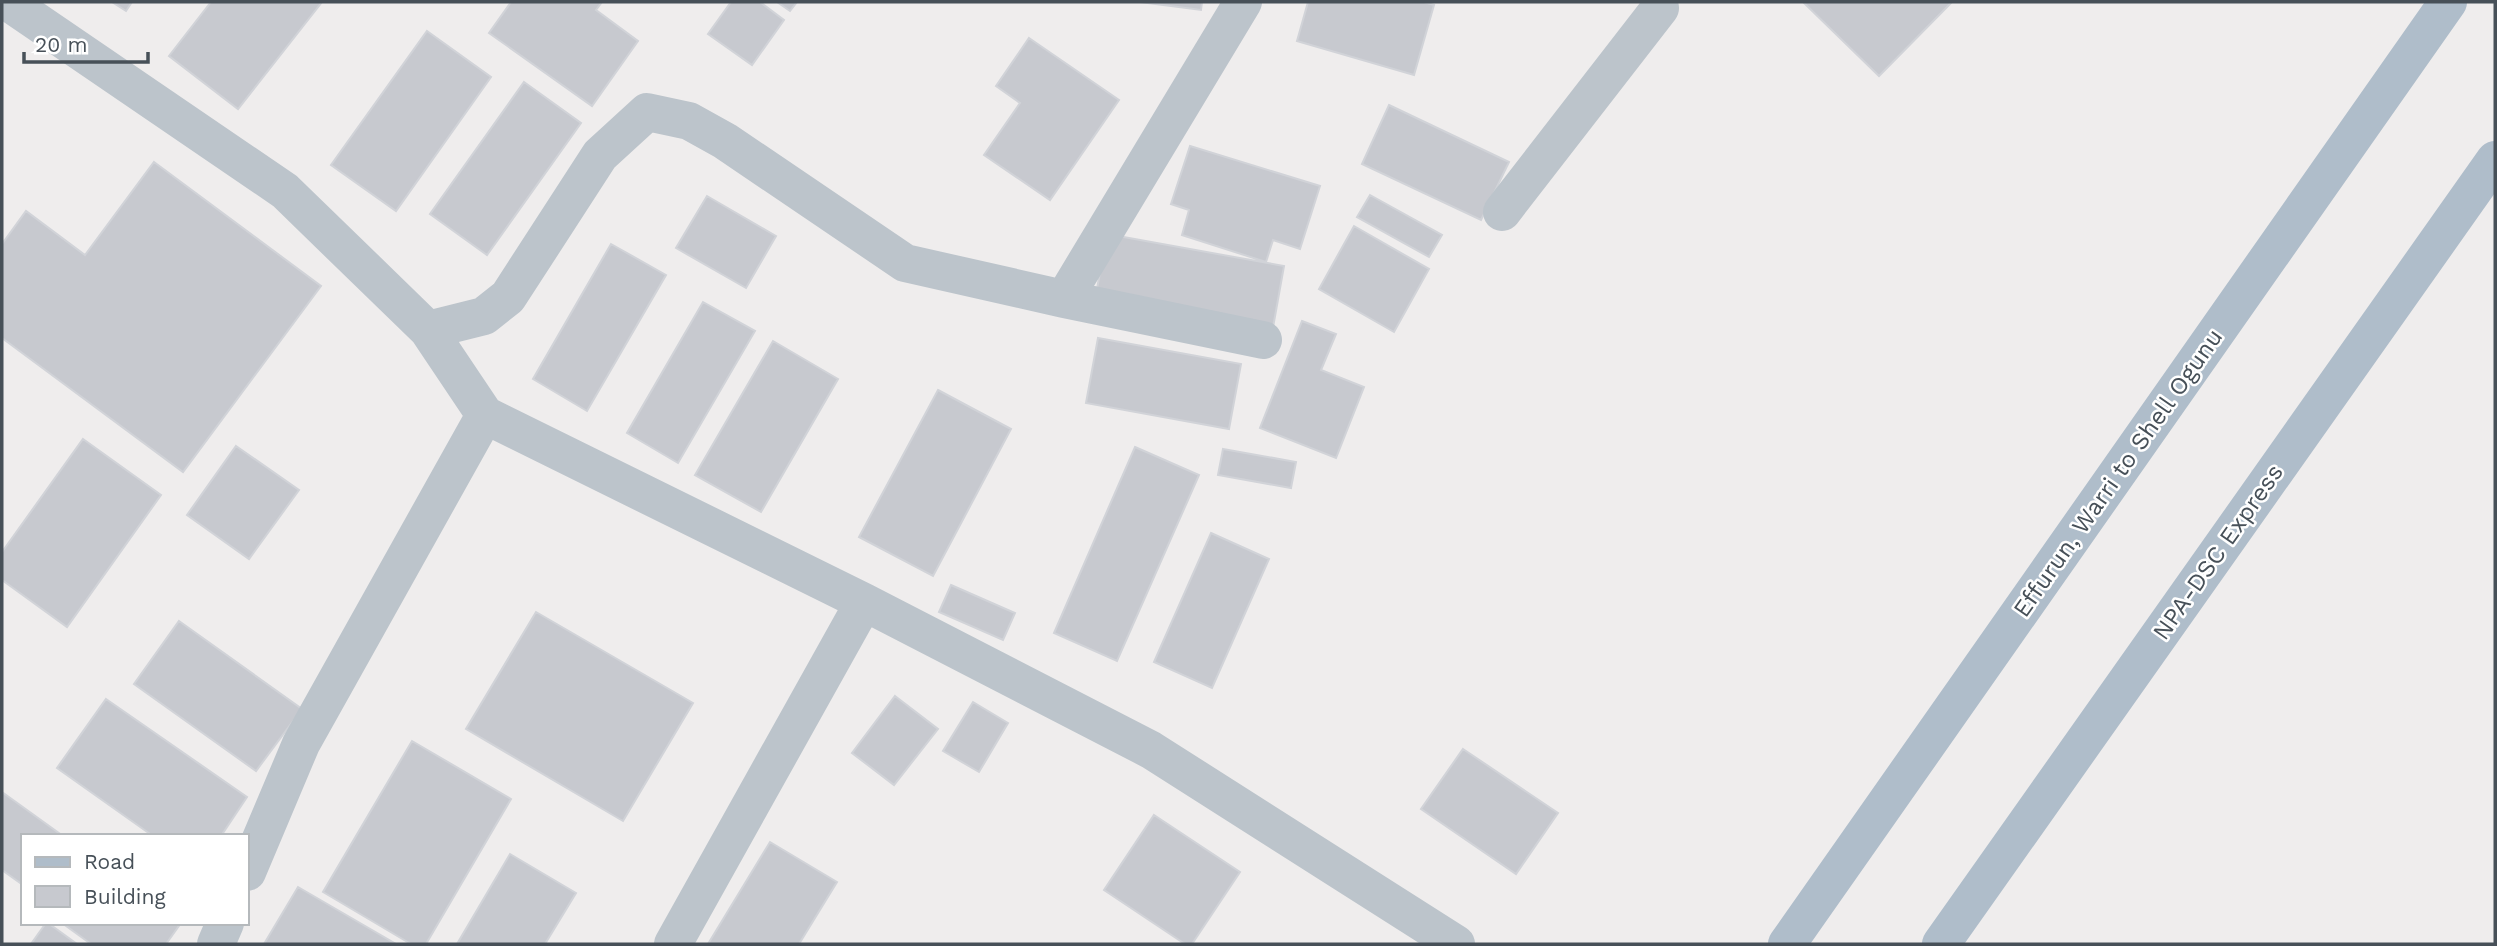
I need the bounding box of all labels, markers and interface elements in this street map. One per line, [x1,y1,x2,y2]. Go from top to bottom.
scale bar [24,21,149,65]
text: 20 m [35,32,87,57]
street label: Effurun, Warri to Shell Ogunu [2007,324,2229,622]
street label: NPA-DSC Express [2147,459,2289,645]
legend [21,834,248,925]
text: Road [84,849,135,874]
text: Building [84,884,166,909]

